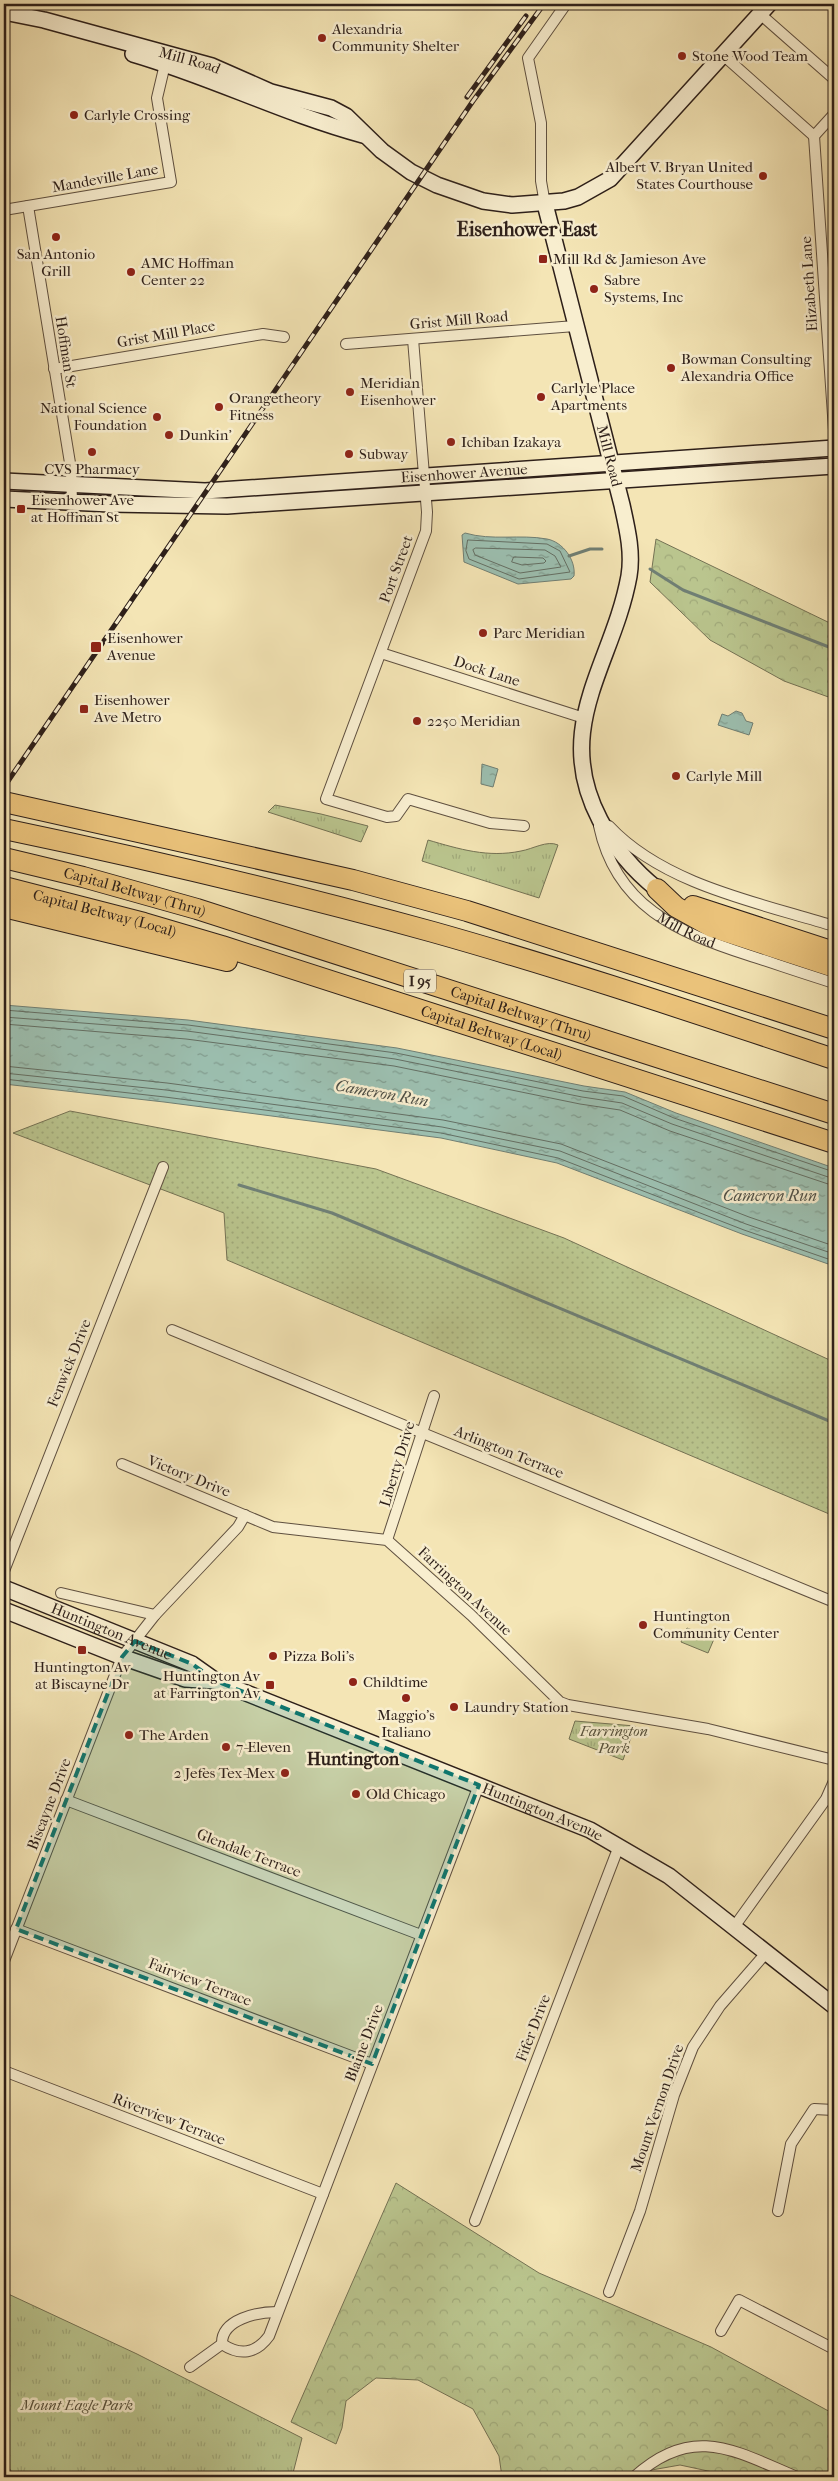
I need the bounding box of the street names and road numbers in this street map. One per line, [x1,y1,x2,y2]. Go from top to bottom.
street label: Mill Road [157,43,224,78]
street label: Mandeville Lane [50,160,160,196]
street label: Elizabeth Lane [797,235,821,332]
street label: Grist Mill Road [409,307,510,333]
street label: Hoffman St [51,315,81,390]
street label: Grist Mill Place [115,316,217,351]
street label: Mill Road [593,423,626,489]
street label: Eisenhower Avenue [400,460,529,487]
street label: Port Street [375,532,417,605]
street label: Dock Lane [452,652,523,690]
street label: Capital Beltway (Thru) [62,864,208,920]
street label: Capital Beltway (Local) [31,886,178,941]
street label: Mill Road [654,908,719,952]
road number: I 95 [404,969,436,992]
street label: Capital Beltway (Thru) [448,982,594,1044]
street label: Capital Beltway (Local) [419,1002,564,1064]
street label: Fenwick Drive [43,1316,95,1410]
street label: Liberty Drive [375,1419,419,1509]
street label: Arlington Terrace [451,1421,567,1482]
street label: Victory Drive [144,1451,234,1501]
street label: Farrington Avenue [414,1543,516,1640]
street label: Huntington Avenue [48,1599,175,1664]
street label: Biscayne Drive [23,1755,75,1852]
street label: Huntington Avenue [480,1779,607,1845]
street label: Glendale Terrace [194,1825,304,1881]
street label: Fairview Terrace [146,1954,255,2010]
street label: Fifer Drive [512,1991,554,2064]
street label: Blaine Drive [341,2001,387,2084]
street label: Mount Vernon Drive [627,2041,688,2174]
street label: Riverview Terrace [110,2089,229,2149]

